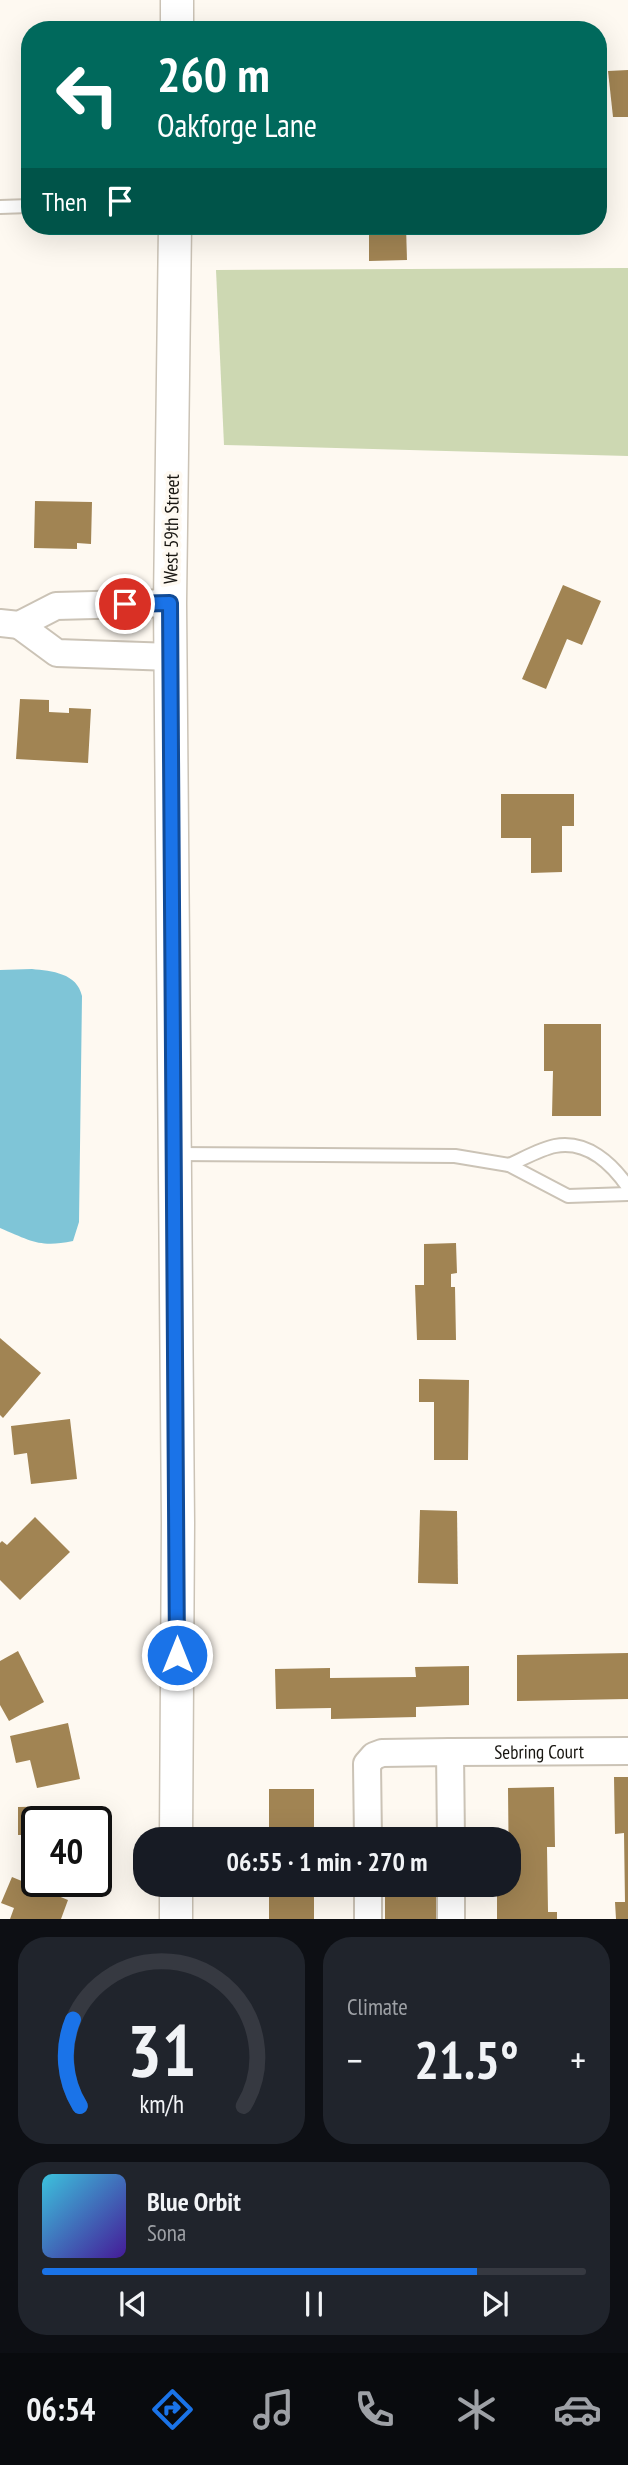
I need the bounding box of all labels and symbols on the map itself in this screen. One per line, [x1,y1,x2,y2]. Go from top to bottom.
street label: West 59th Street [158,473,184,584]
pin [95,574,155,634]
position arrow [140,1618,214,1692]
street label: Sebring Court [494,1739,585,1764]
speed limit sign: 40 [21,1806,112,1897]

